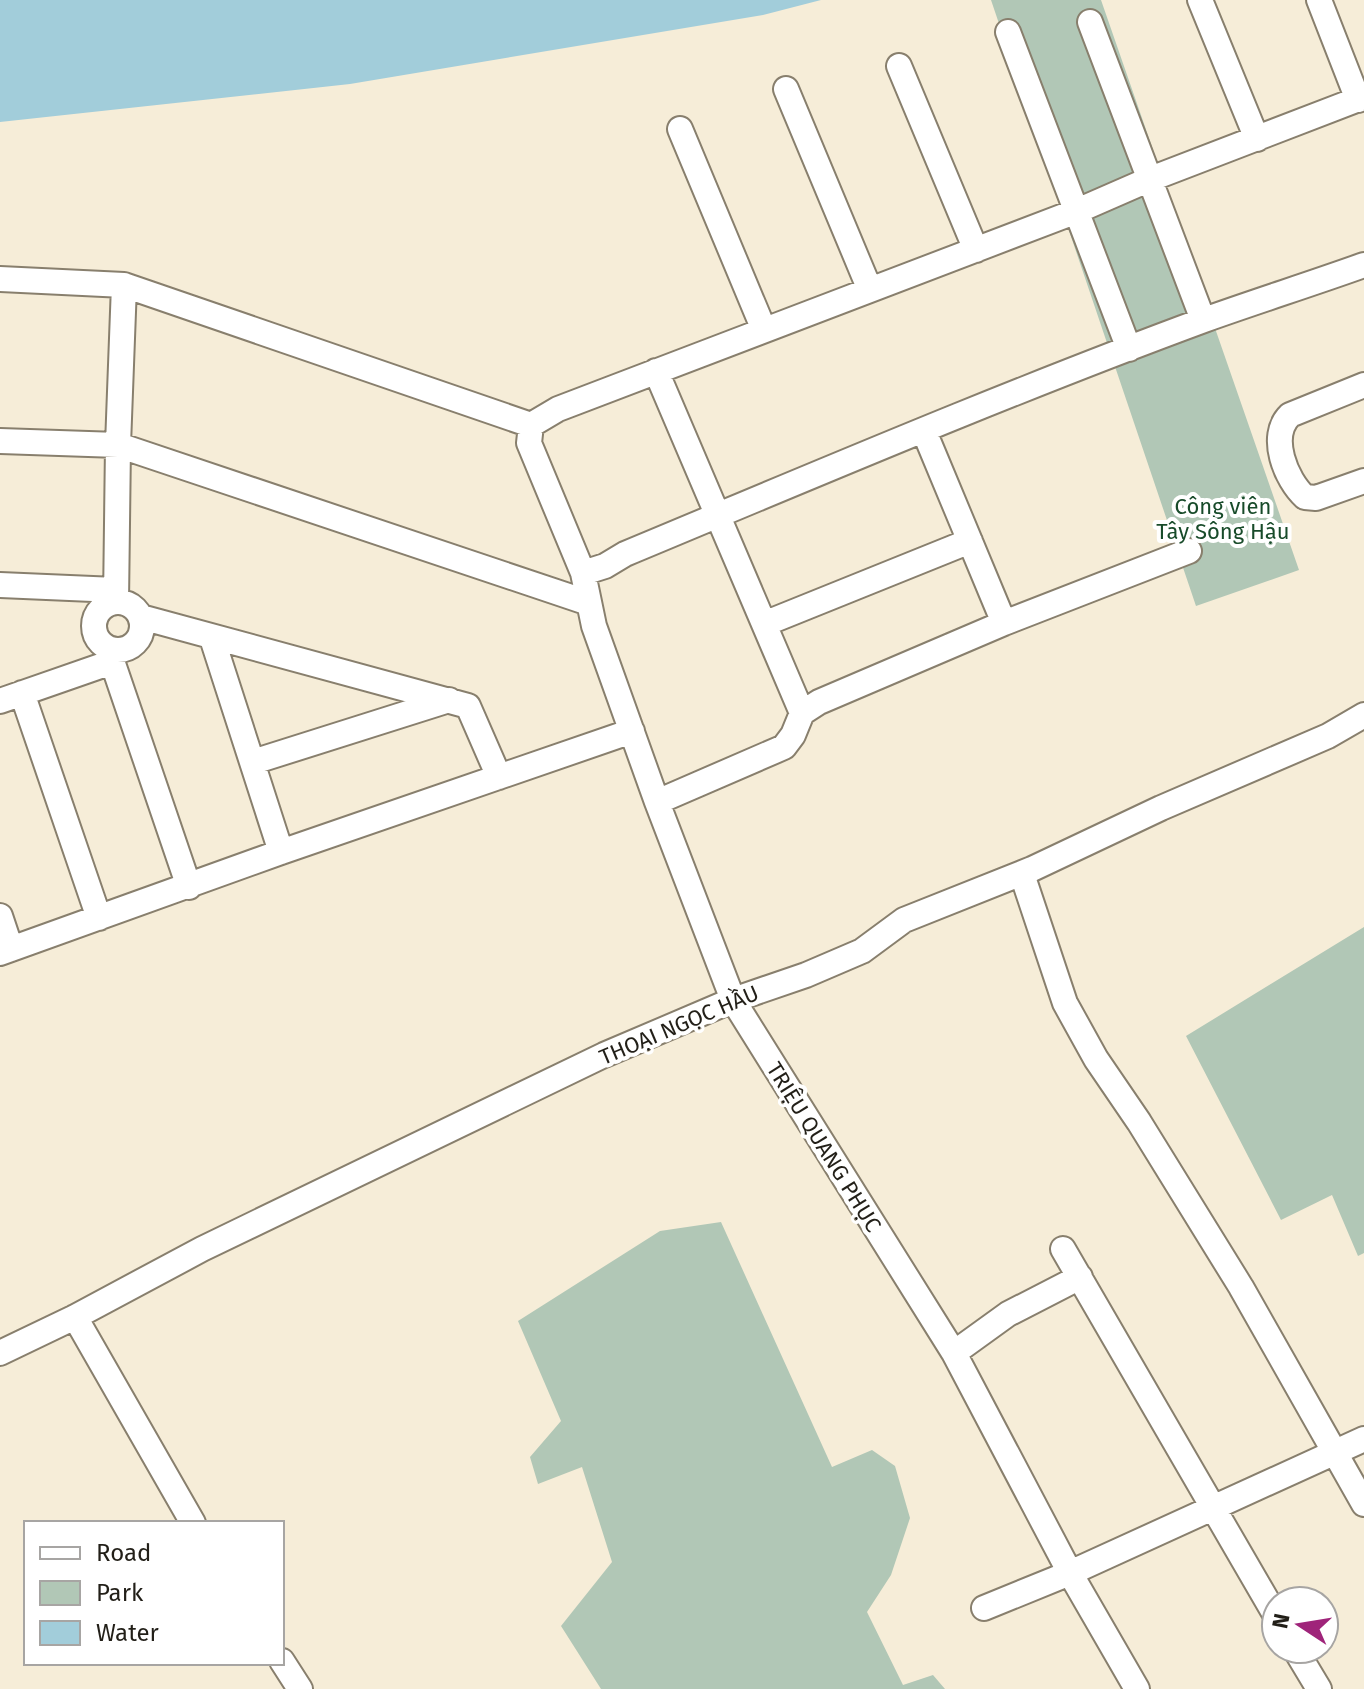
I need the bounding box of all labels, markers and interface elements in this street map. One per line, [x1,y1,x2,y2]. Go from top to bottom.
park label: Công viên Tây Sông Hậu [1156,493,1290,545]
street label: THOẠI NGỌC HẦU [594,977,763,1071]
street label: TRIỆU QUANG PHỤC [761,1057,887,1237]
legend [24,1521,284,1665]
text: Road [96,1539,151,1567]
text: Park [96,1579,144,1607]
north arrow [1260,1585,1340,1665]
text: N [1266,1611,1296,1631]
text: Water [96,1619,160,1647]

